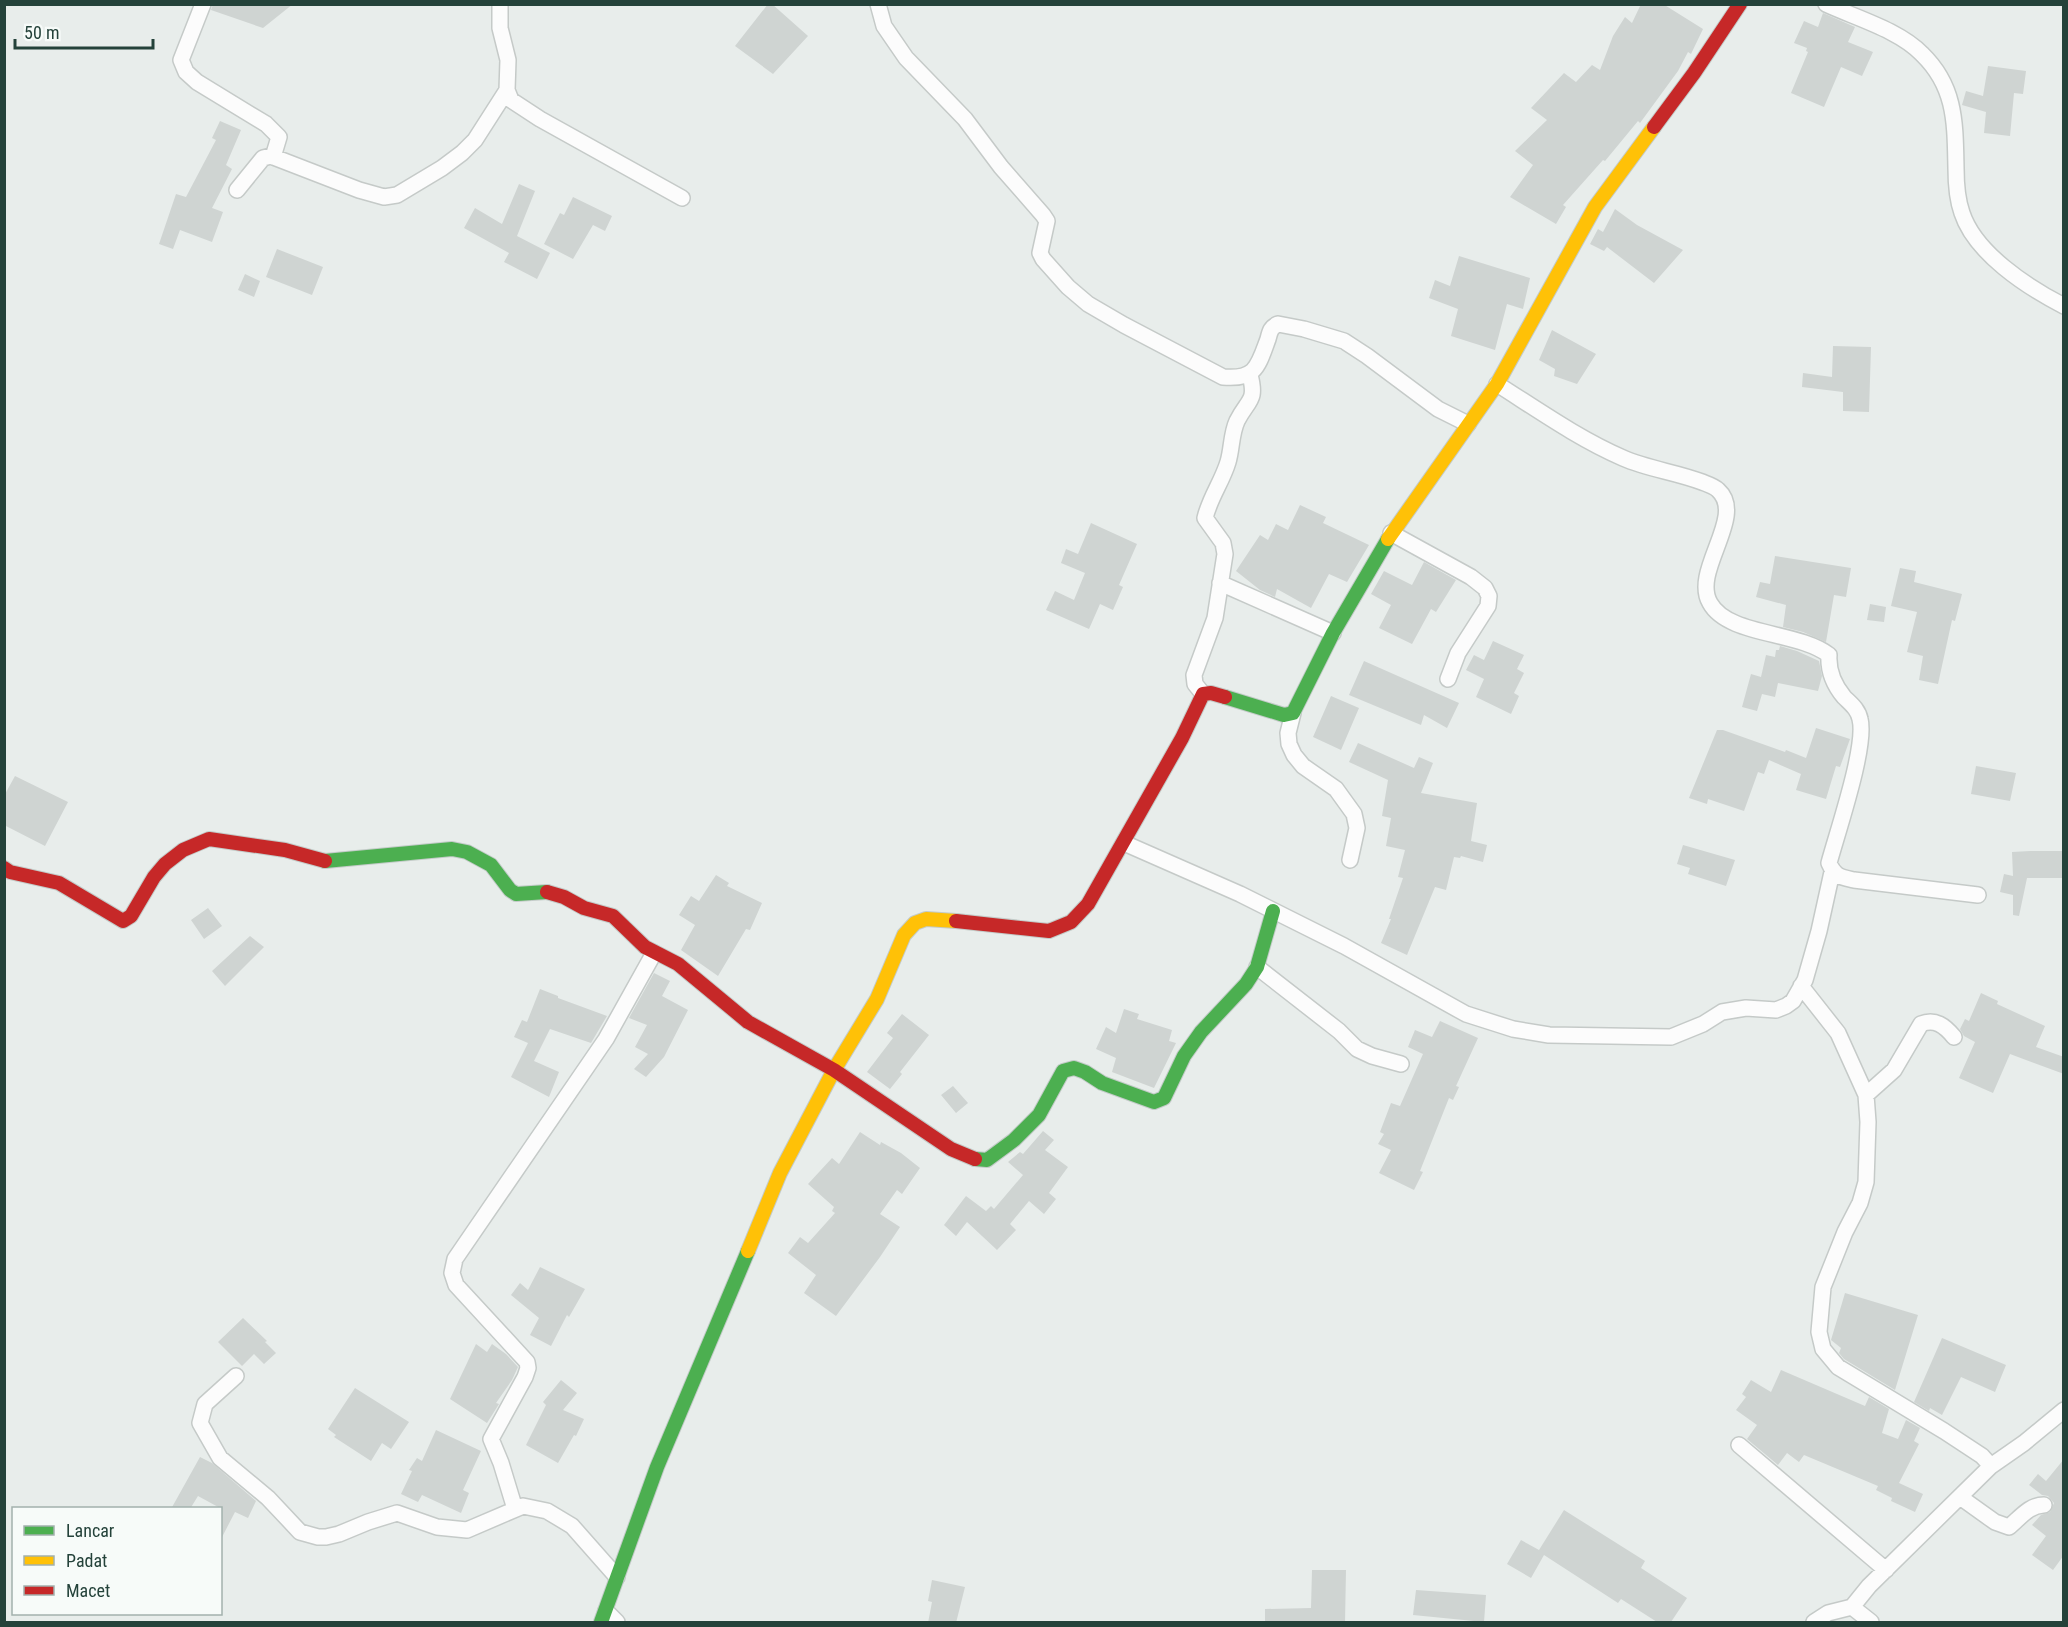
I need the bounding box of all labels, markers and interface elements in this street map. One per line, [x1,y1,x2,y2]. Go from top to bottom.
scale bar [15,12,153,50]
text: 50 m [24,22,59,43]
legend [12,1507,222,1615]
text: Lancar [66,1520,115,1541]
text: Padat [66,1550,107,1571]
text: Macet [66,1580,110,1601]

